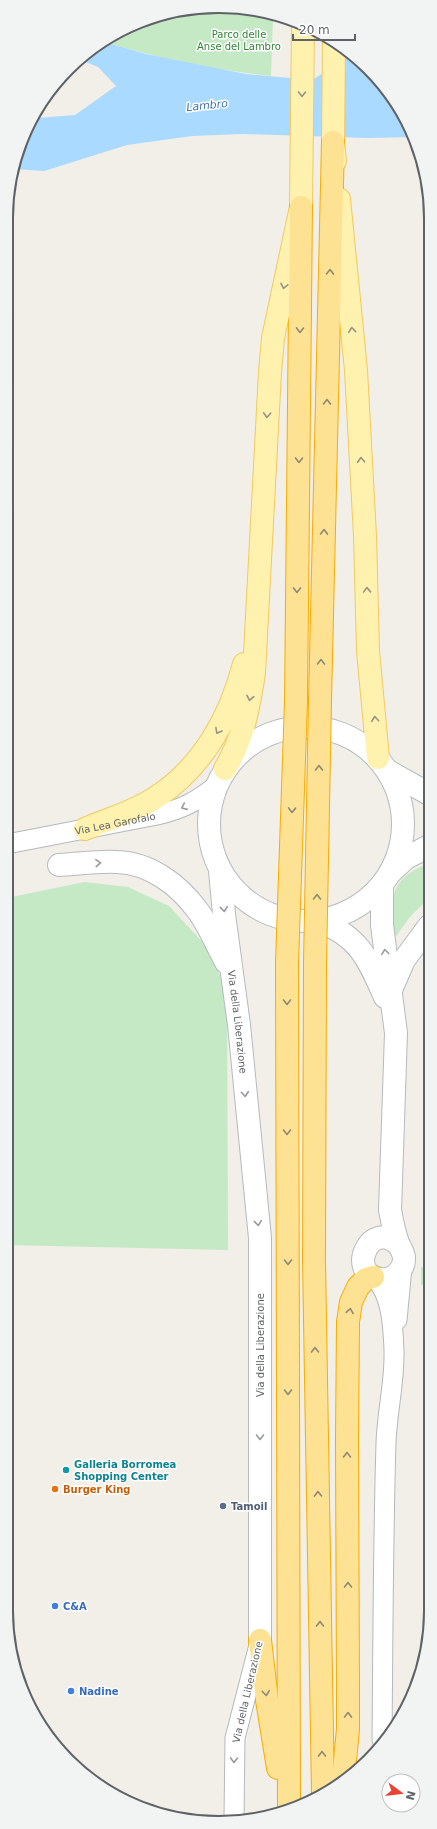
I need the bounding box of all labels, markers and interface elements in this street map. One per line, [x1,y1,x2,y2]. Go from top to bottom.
scale bar [293,16,355,42]
text: 20 m [299,23,330,37]
park label: Parco delle Anse del Lambro [197,29,281,52]
one-way arrow [298,91,306,97]
water label: Lambro [186,97,229,114]
one-way arrow [326,269,334,275]
one-way arrow [281,283,289,290]
one-way arrow [296,327,304,333]
one-way arrow [348,327,357,333]
one-way arrow [323,399,331,405]
one-way arrow [263,412,272,418]
one-way arrow [295,457,303,463]
one-way arrow [357,457,365,463]
one-way arrow [320,529,328,535]
one-way arrow [293,587,301,593]
one-way arrow [362,587,371,593]
one-way arrow [317,659,325,665]
one-way arrow [246,695,254,701]
one-way arrow [370,716,379,722]
one-way arrow [215,727,223,734]
one-way arrow [315,765,323,771]
one-way arrow [181,802,188,810]
one-way arrow [288,807,297,813]
street label: Via Lea Garofalo [74,810,156,837]
one-way arrow [95,859,101,867]
one-way arrow [312,894,321,900]
one-way arrow [219,906,228,912]
one-way arrow [381,949,390,955]
street label: Via della Liberazione [226,970,249,1074]
one-way arrow [283,999,291,1005]
one-way arrow [241,1091,250,1097]
one-way arrow [283,1129,291,1135]
one-way arrow [253,1220,262,1226]
one-way arrow [284,1259,292,1265]
street label: Via della Liberazione [255,1293,266,1397]
one-way arrow [345,1308,354,1314]
one-way arrow [311,1347,319,1353]
one-way arrow [284,1389,292,1395]
one-way arrow [256,1434,264,1440]
one-way arrow [343,1452,351,1458]
place label: Galleria Borromea Shopping Center [74,1459,176,1482]
marker: Galleria Borromea Shopping Center [61,1465,71,1475]
marker: Burger King [50,1484,60,1494]
place label: Burger King [63,1484,130,1495]
one-way arrow [313,1491,322,1497]
marker: Tamoil [218,1501,228,1511]
place label: Tamoil [231,1501,267,1512]
one-way arrow [343,1582,352,1588]
marker: C&A [50,1601,60,1611]
place label: C&A [63,1601,87,1612]
one-way arrow [316,1621,324,1627]
street label: Via della Liberazione [230,1640,265,1744]
marker: Nadine [66,1686,76,1696]
place label: Nadine [79,1686,119,1697]
one-way arrow [262,1690,271,1696]
one-way arrow [344,1712,352,1718]
one-way arrow [318,1751,326,1757]
one-way arrow [230,1757,238,1763]
north arrow [381,1773,421,1813]
text: N [403,1789,418,1802]

